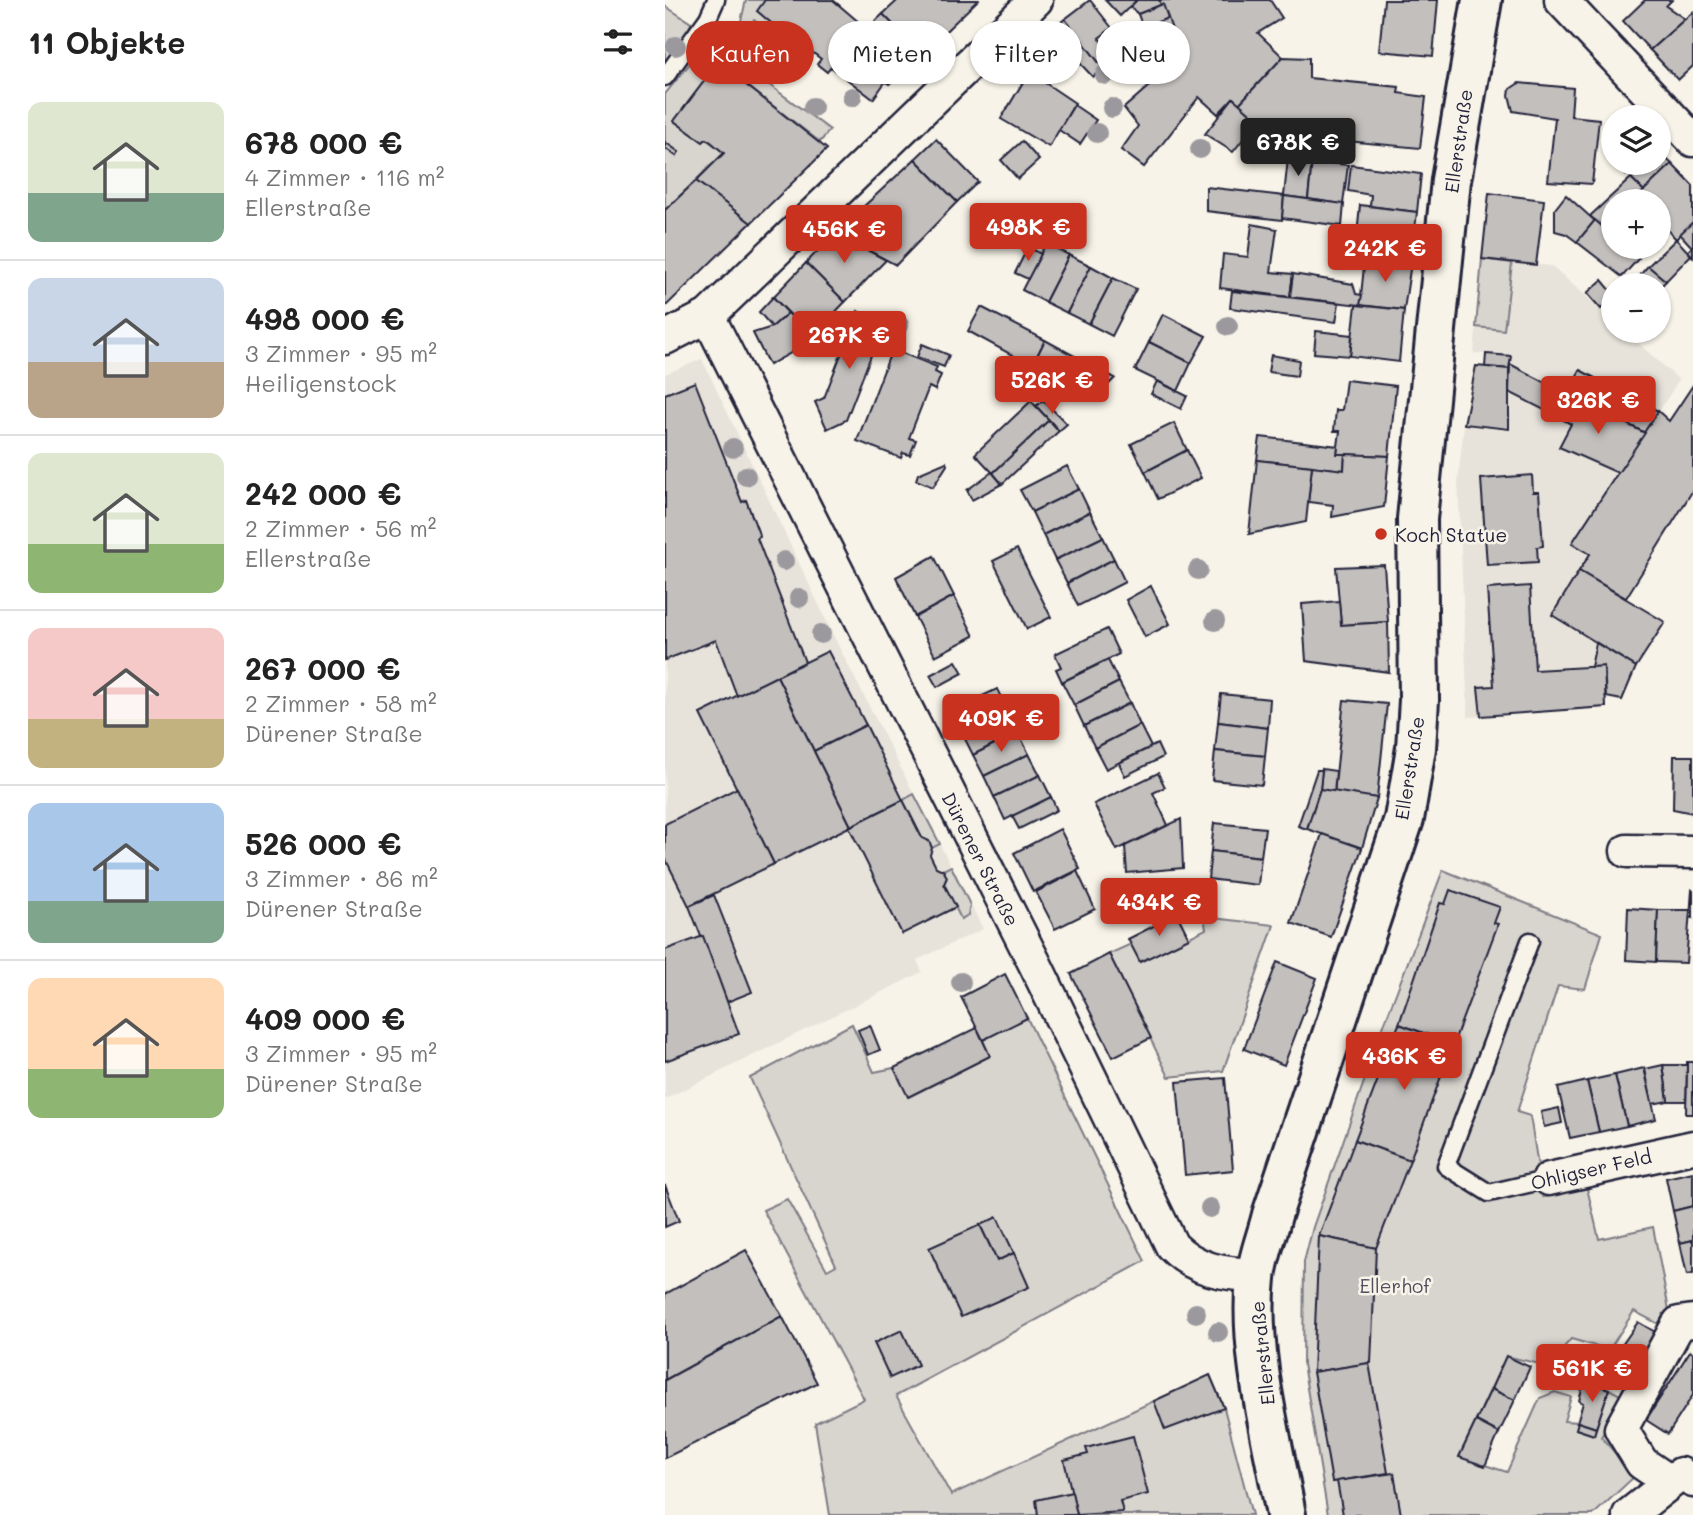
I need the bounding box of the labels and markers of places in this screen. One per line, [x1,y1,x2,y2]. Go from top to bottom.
pin: 678K € [1241,118,1355,178]
pin: 498K € [971,204,1085,263]
pin: 456K € [787,205,901,265]
pin: 242K € [1328,224,1442,284]
pin: 267K € [792,312,906,371]
pin: 526K € [995,356,1109,416]
pin: 326K € [1541,376,1655,436]
place label: Koch Statue [1395,522,1507,547]
marker: Koch Statue [1373,526,1389,542]
pin: 409K € [944,694,1058,754]
pin: 434K € [1102,878,1216,938]
pin: 436K € [1347,1032,1461,1092]
pin: 561K € [1535,1344,1649,1404]

